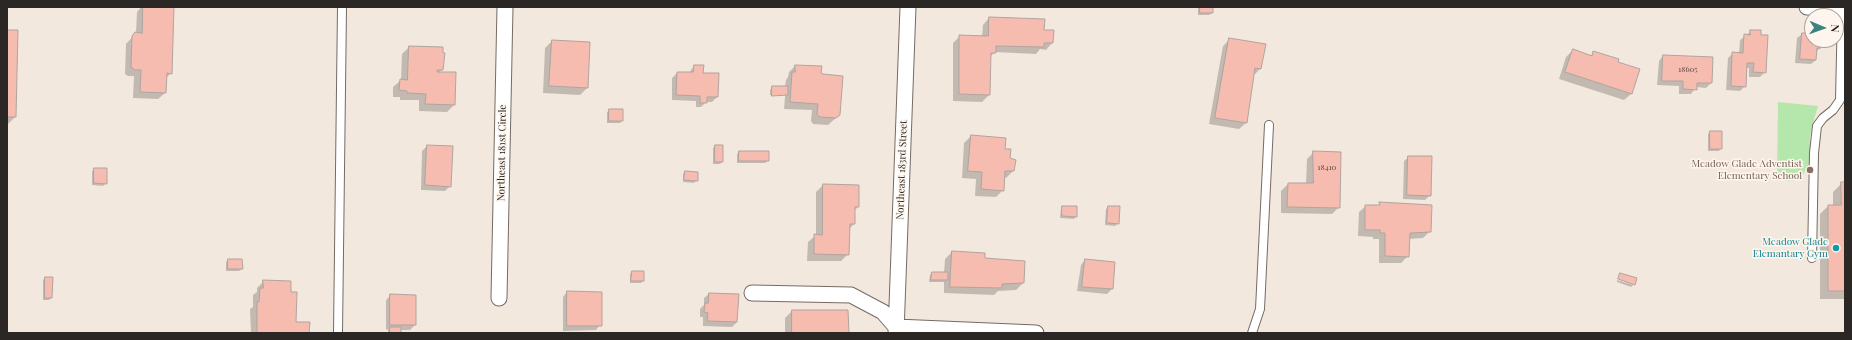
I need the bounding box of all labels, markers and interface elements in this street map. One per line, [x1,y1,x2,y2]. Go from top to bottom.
north arrow [1804,8,1844,48]
text: N [1828,24,1843,33]
house number: 18605 [1678,64,1698,74]
street label: Northeast 181st Circle [495,105,509,201]
street label: Northeast 183rd Street [894,120,910,220]
place label: Meadow Glade Adventist Elementary School [1691,158,1802,182]
house number: 18410 [1318,162,1336,172]
marker: Meadow Glade Adventist Elementary School [1805,165,1815,175]
place label: Meadow Glade Elemantary Gym [1753,236,1828,260]
marker: Meadow Glade Elemantary Gym [1831,243,1841,253]

